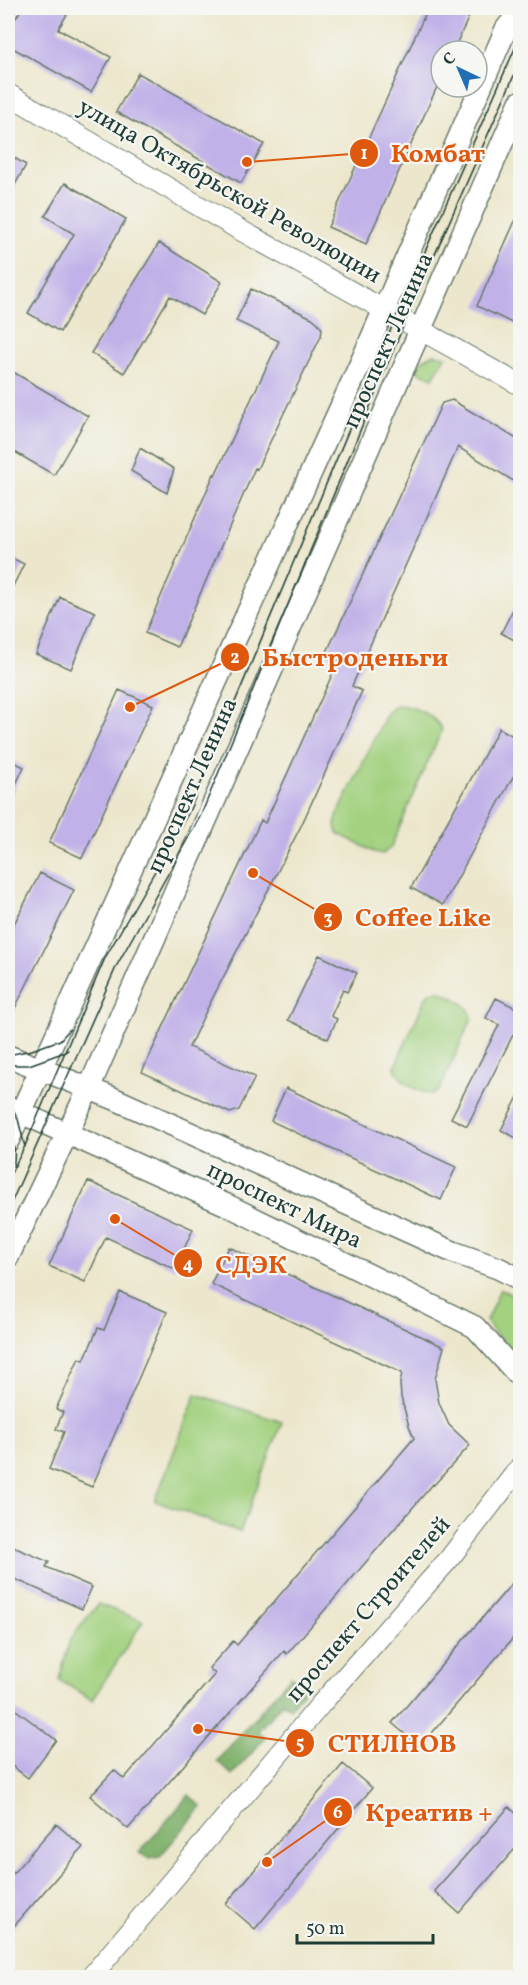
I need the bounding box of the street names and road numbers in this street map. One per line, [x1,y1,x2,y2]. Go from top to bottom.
street label: улица Октябрьской Революции [71,91,387,293]
street label: проспект Ленина [335,247,443,435]
street label: проспект Ленина [139,692,247,880]
street label: проспект Мира [201,1154,367,1258]
street label: проспект Строителей [279,1510,459,1710]

